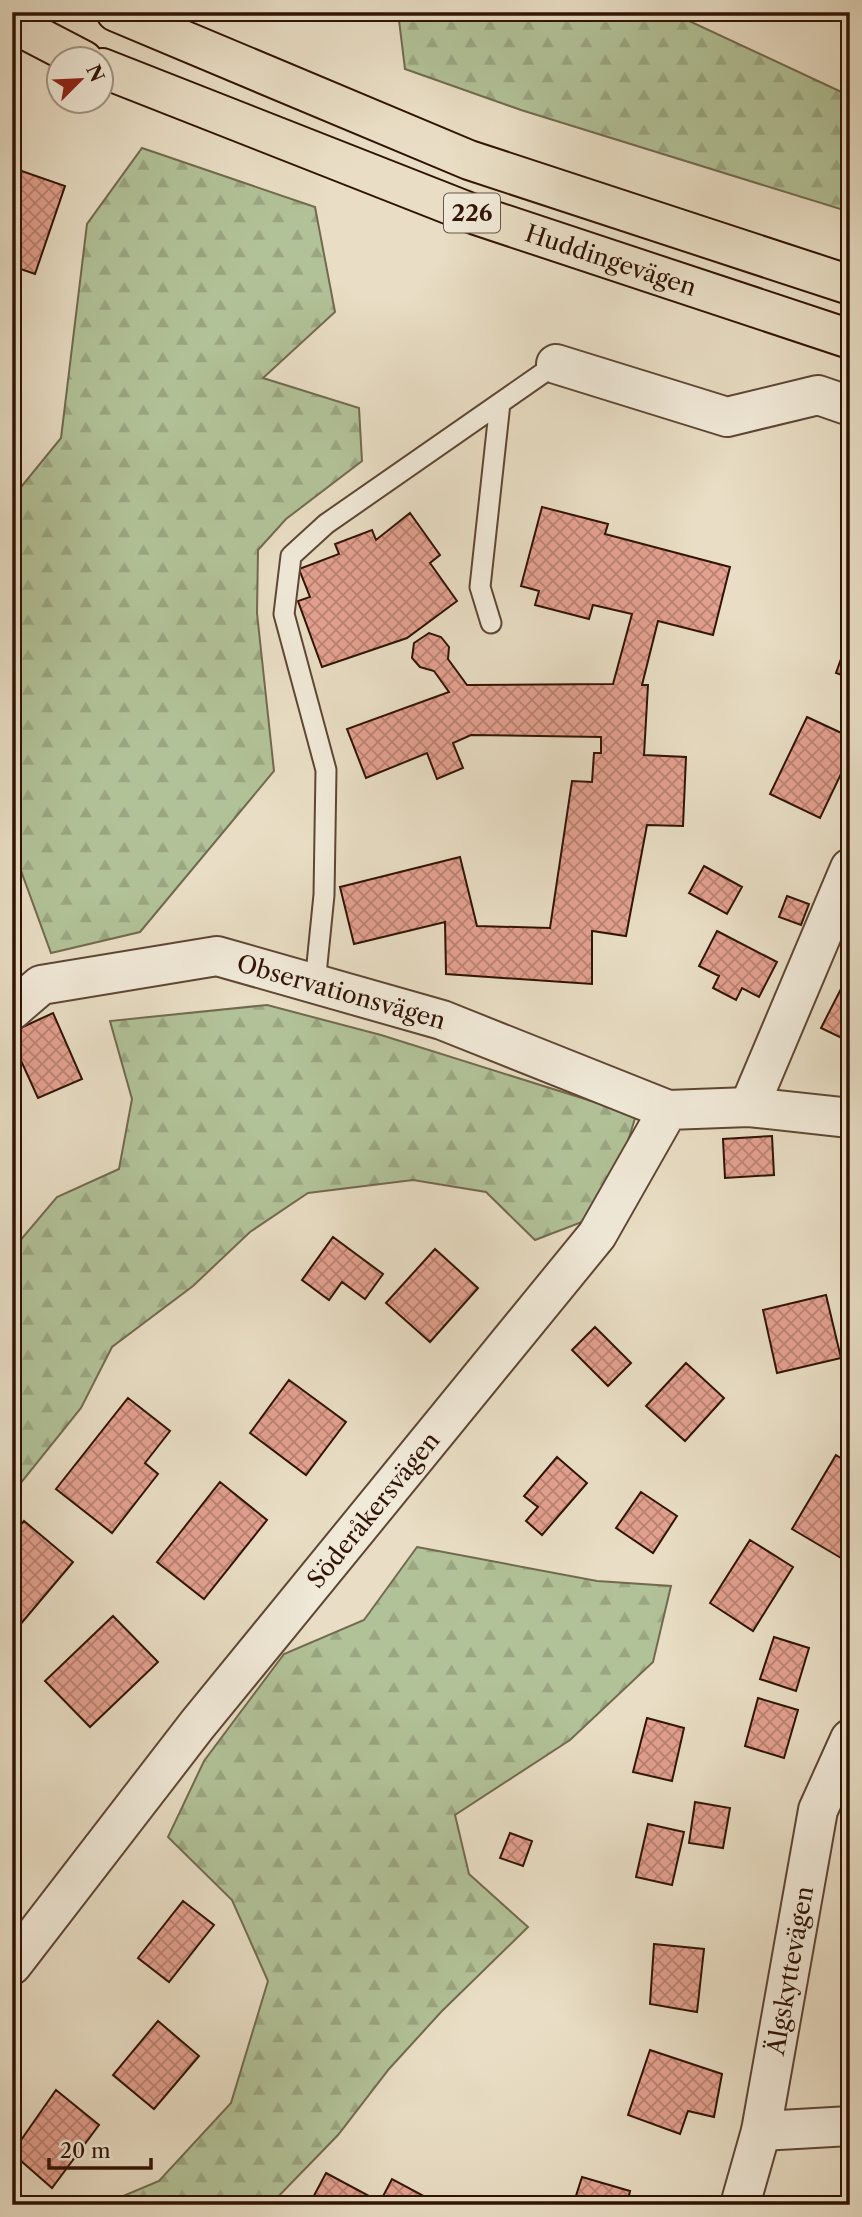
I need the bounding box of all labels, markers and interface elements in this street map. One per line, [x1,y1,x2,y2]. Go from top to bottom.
north arrow [46,46,116,116]
text: N [81,61,109,86]
road number: 226 [444,194,500,232]
street label: Huddingevägen [522,218,700,302]
street label: Observationsvägen [234,948,449,1035]
street label: Söderåkersvägen [301,1426,445,1593]
street label: Älgskyttevägen [760,1884,819,2058]
scale bar [49,2126,150,2170]
text: 20 m [60,2138,111,2163]

